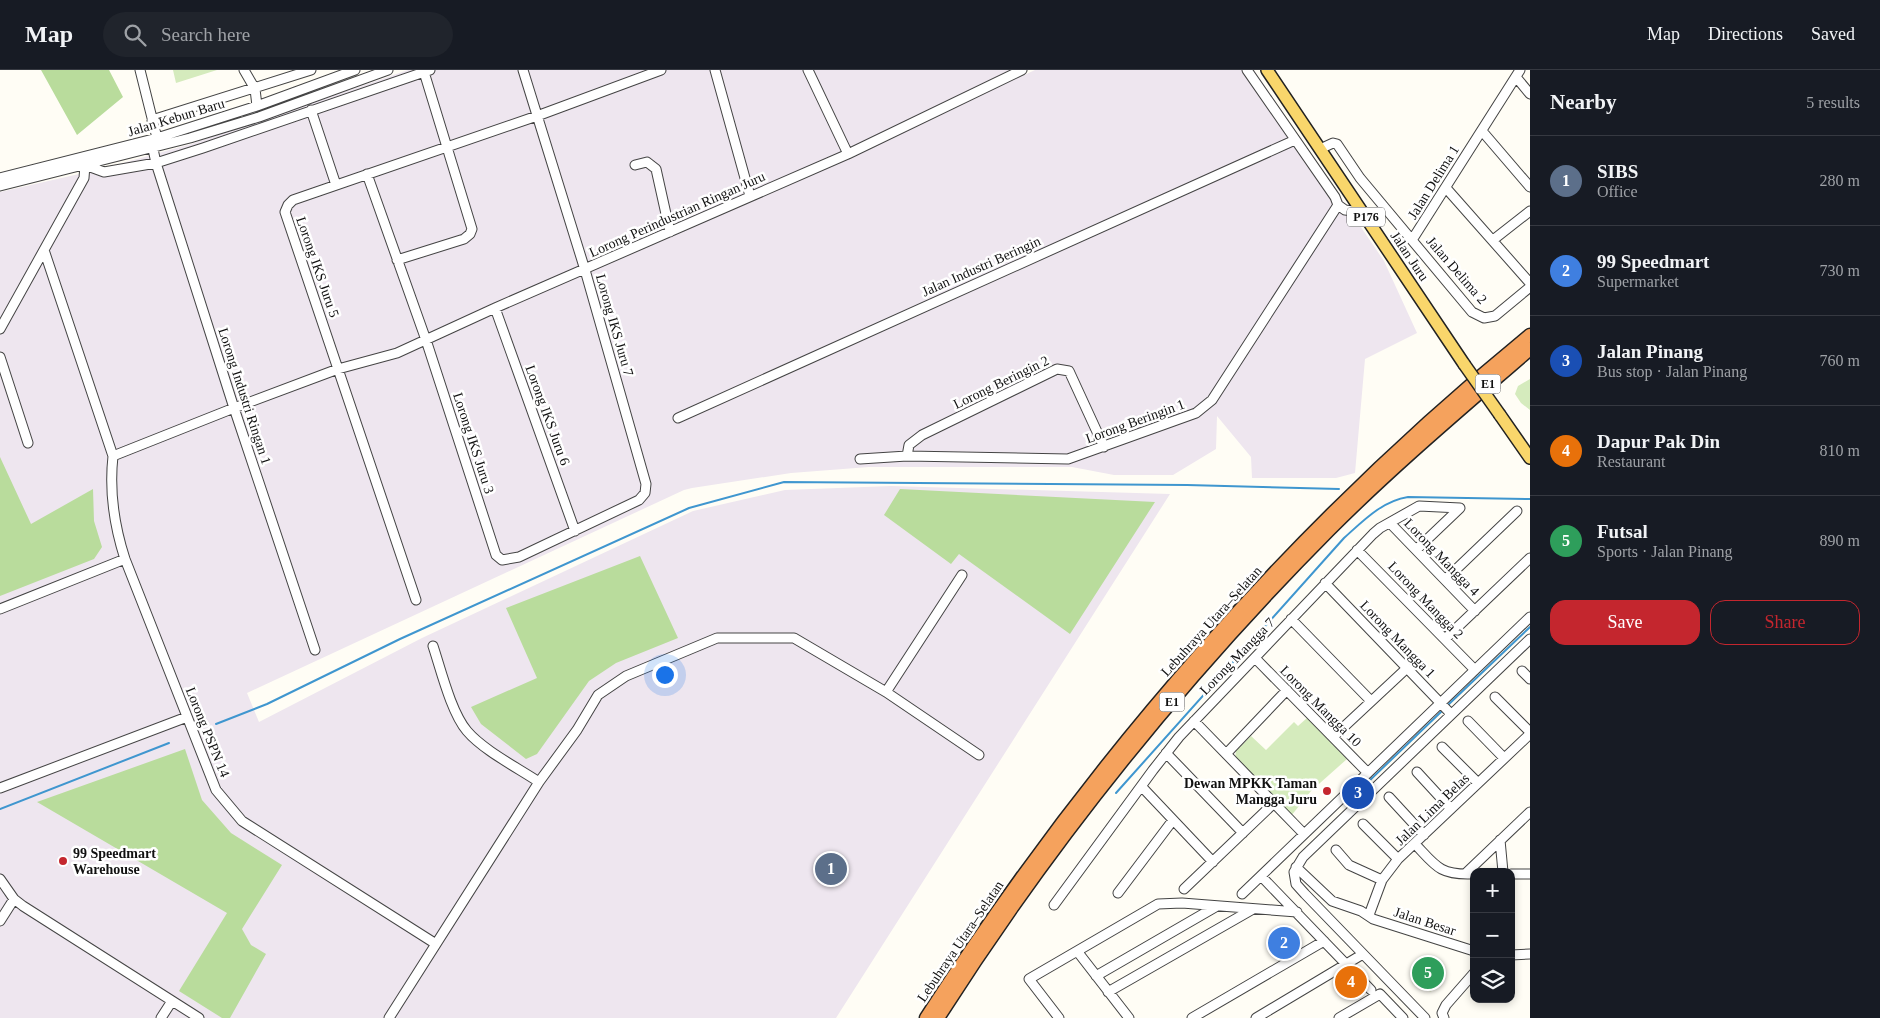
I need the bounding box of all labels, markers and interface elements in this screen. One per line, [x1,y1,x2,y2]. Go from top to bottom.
search box [103,12,453,57]
text: Map [25,21,73,47]
icon: search [121,21,149,49]
text: Search here [161,24,250,45]
text: Map [1647,24,1680,44]
text: Directions [1708,24,1783,44]
text: Saved [1811,24,1855,44]
text: Nearby [1550,90,1617,114]
text: 5 results [1806,94,1860,111]
street label: Jalan Kebun Baru [126,96,226,139]
street label: Jalan Delima 1 [1405,143,1462,222]
text: SIBS [1597,161,1638,182]
street label: Lorong Perindustrian Ringan Juru [587,169,767,260]
text: 1 [1562,172,1570,189]
text: 280 m [1820,172,1860,189]
text: Office [1597,183,1638,200]
road number: P176 [1347,208,1385,226]
street label: Lorong IKS Juru 5 [293,215,342,319]
street label: Jalan Juru [1388,229,1432,284]
street label: Jalan Industri Beringin [920,234,1043,299]
street label: Jalan Delima 2 [1423,234,1490,307]
text: 99 Speedmart [1597,251,1709,272]
text: 2 [1562,262,1570,279]
text: 730 m [1820,262,1860,279]
street label: Lorong IKS Juru 7 [593,272,636,378]
text: Supermarket [1597,273,1679,290]
street label: Lorong Industri Ringan 1 [215,326,274,466]
text: Jalan Pinang [1597,341,1703,362]
text: 3 [1562,352,1570,369]
text: 760 m [1820,352,1860,369]
street label: Lorong Beringin 2 [951,353,1051,412]
street label: Lorong IKS Juru 6 [522,363,573,467]
text: Bus stop · Jalan Pinang [1597,363,1747,380]
road number: E1 [1476,374,1500,394]
street label: Lorong IKS Juru 3 [450,391,497,496]
street label: Lorong Beringin 1 [1084,397,1187,446]
text: Dapur Pak Din [1597,431,1720,452]
text: 4 [1562,442,1570,459]
text: 810 m [1820,442,1860,459]
text: Restaurant [1597,453,1665,470]
street label: Lorong Mangga 4 [1401,516,1482,599]
text: Futsal [1597,521,1648,542]
text: 5 [1562,532,1570,549]
text: 890 m [1820,532,1860,549]
text: Sports · Jalan Pinang [1597,543,1733,560]
street label: Lorong Mangga 2 [1385,559,1466,642]
street label: Lebuhraya Utara–Selatan [1158,563,1265,679]
street label: Lorong Mangga 1 [1357,598,1438,681]
button: Save [1550,600,1700,645]
button: Share [1710,600,1860,645]
street label: Lorong Mangga 7 [1197,615,1278,698]
your location [652,662,678,688]
street label: Lorong Mangga 10 [1277,663,1364,750]
street label: Lorong PSPN 14 [183,685,232,779]
road number: E1 [1160,692,1184,712]
street label: Jalan Lima Belas [1392,770,1472,848]
pin: 3 [1342,774,1374,812]
place label: Dewan MPKK Taman Mangga Juru [1184,776,1317,807]
marker: Dewan MPKK Taman Mangga Juru [1321,785,1333,797]
place label: 99 Speedmart Warehouse [73,846,156,877]
pin: 1 [815,850,847,888]
marker: 99 Speedmart Warehouse [57,855,69,867]
map controls [1470,868,1515,1003]
button: + [1470,868,1515,913]
street label: Lebuhraya Utara–Selatan [914,878,1007,1005]
street label: Jalan Besar [1392,904,1458,939]
button: − [1470,913,1515,958]
pin: 2 [1268,924,1300,962]
pin: 5 [1412,954,1444,992]
button: layers [1470,958,1515,1003]
pin: 4 [1335,963,1367,1001]

